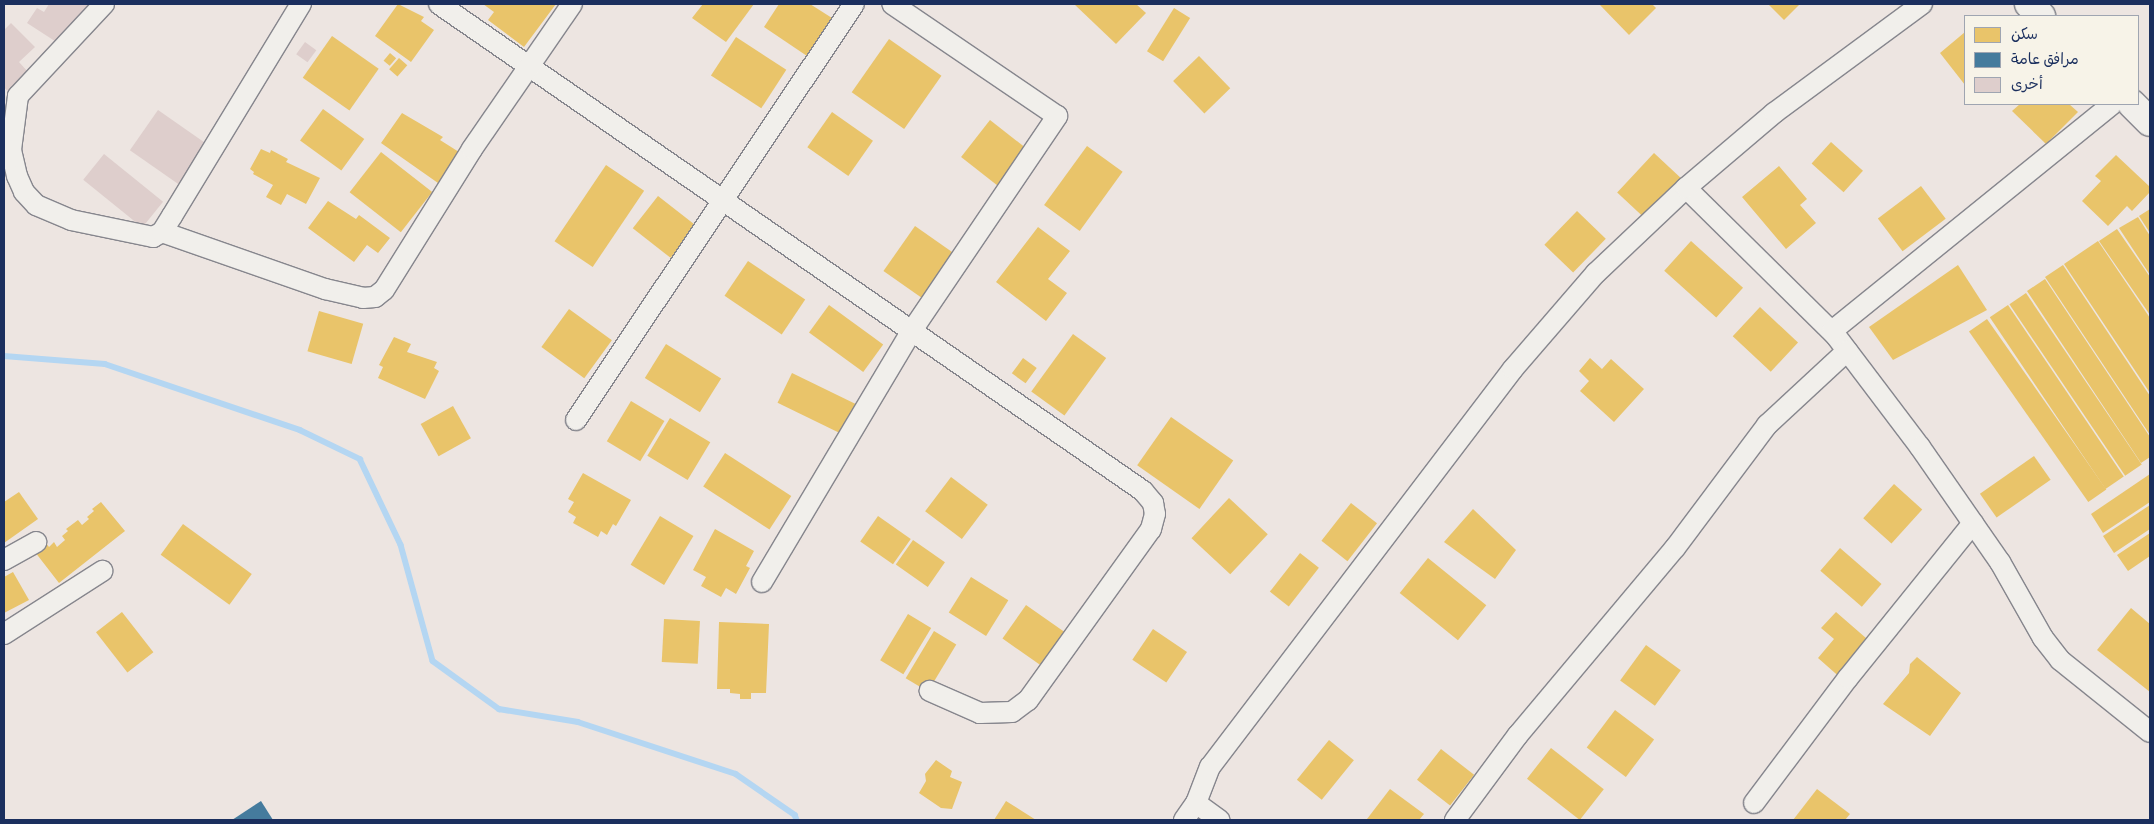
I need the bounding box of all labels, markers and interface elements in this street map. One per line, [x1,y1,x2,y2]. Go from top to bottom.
legend [1964,15,2139,105]
text: سكن [2011,25,2038,47]
text: مرافق عامة [2011,50,2079,72]
text: أخرى [2011,75,2043,97]

